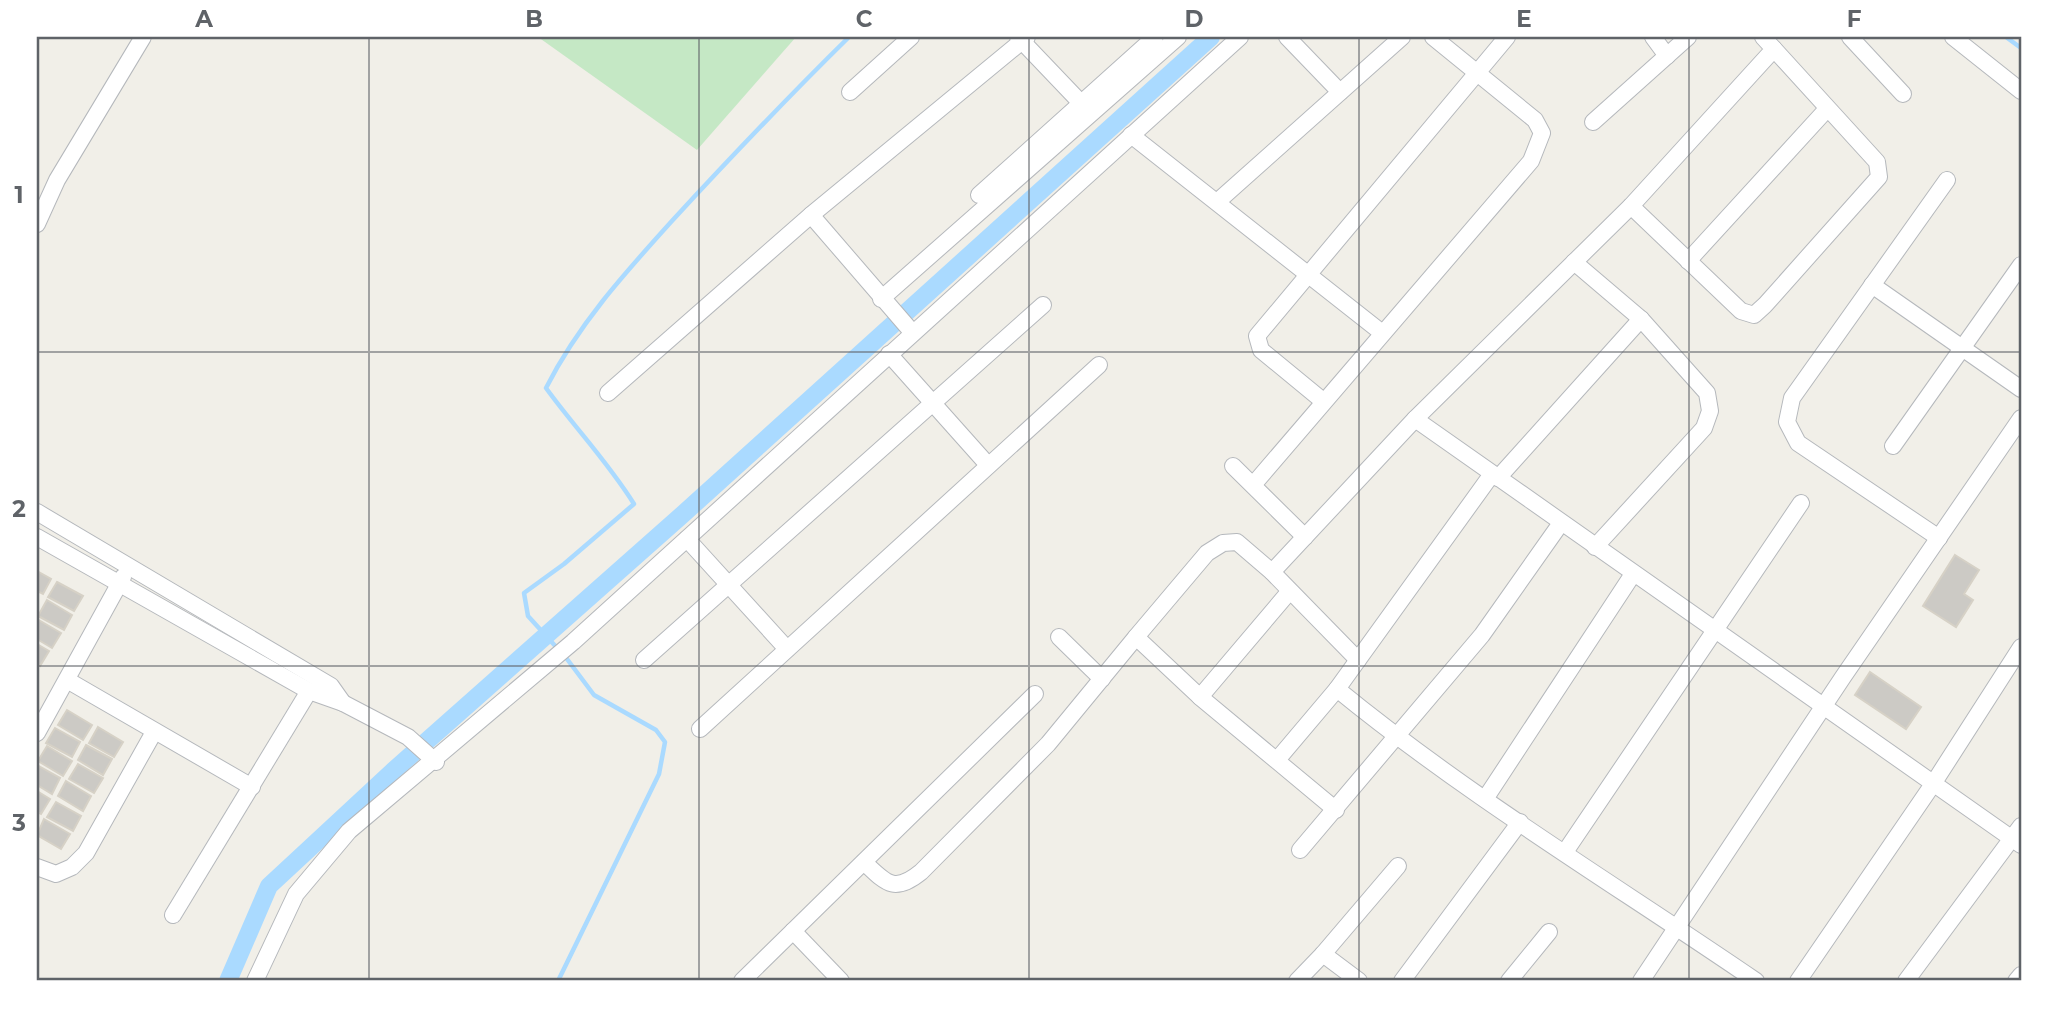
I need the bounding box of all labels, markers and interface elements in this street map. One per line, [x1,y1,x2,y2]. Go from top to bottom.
text: A [194,5,213,33]
text: B [525,5,543,33]
text: C [856,5,873,33]
text: D [1185,5,1204,33]
text: E [1516,5,1532,33]
text: F [1847,5,1862,33]
text: 1 [14,181,24,209]
text: 2 [12,495,26,523]
text: 3 [11,809,26,837]

